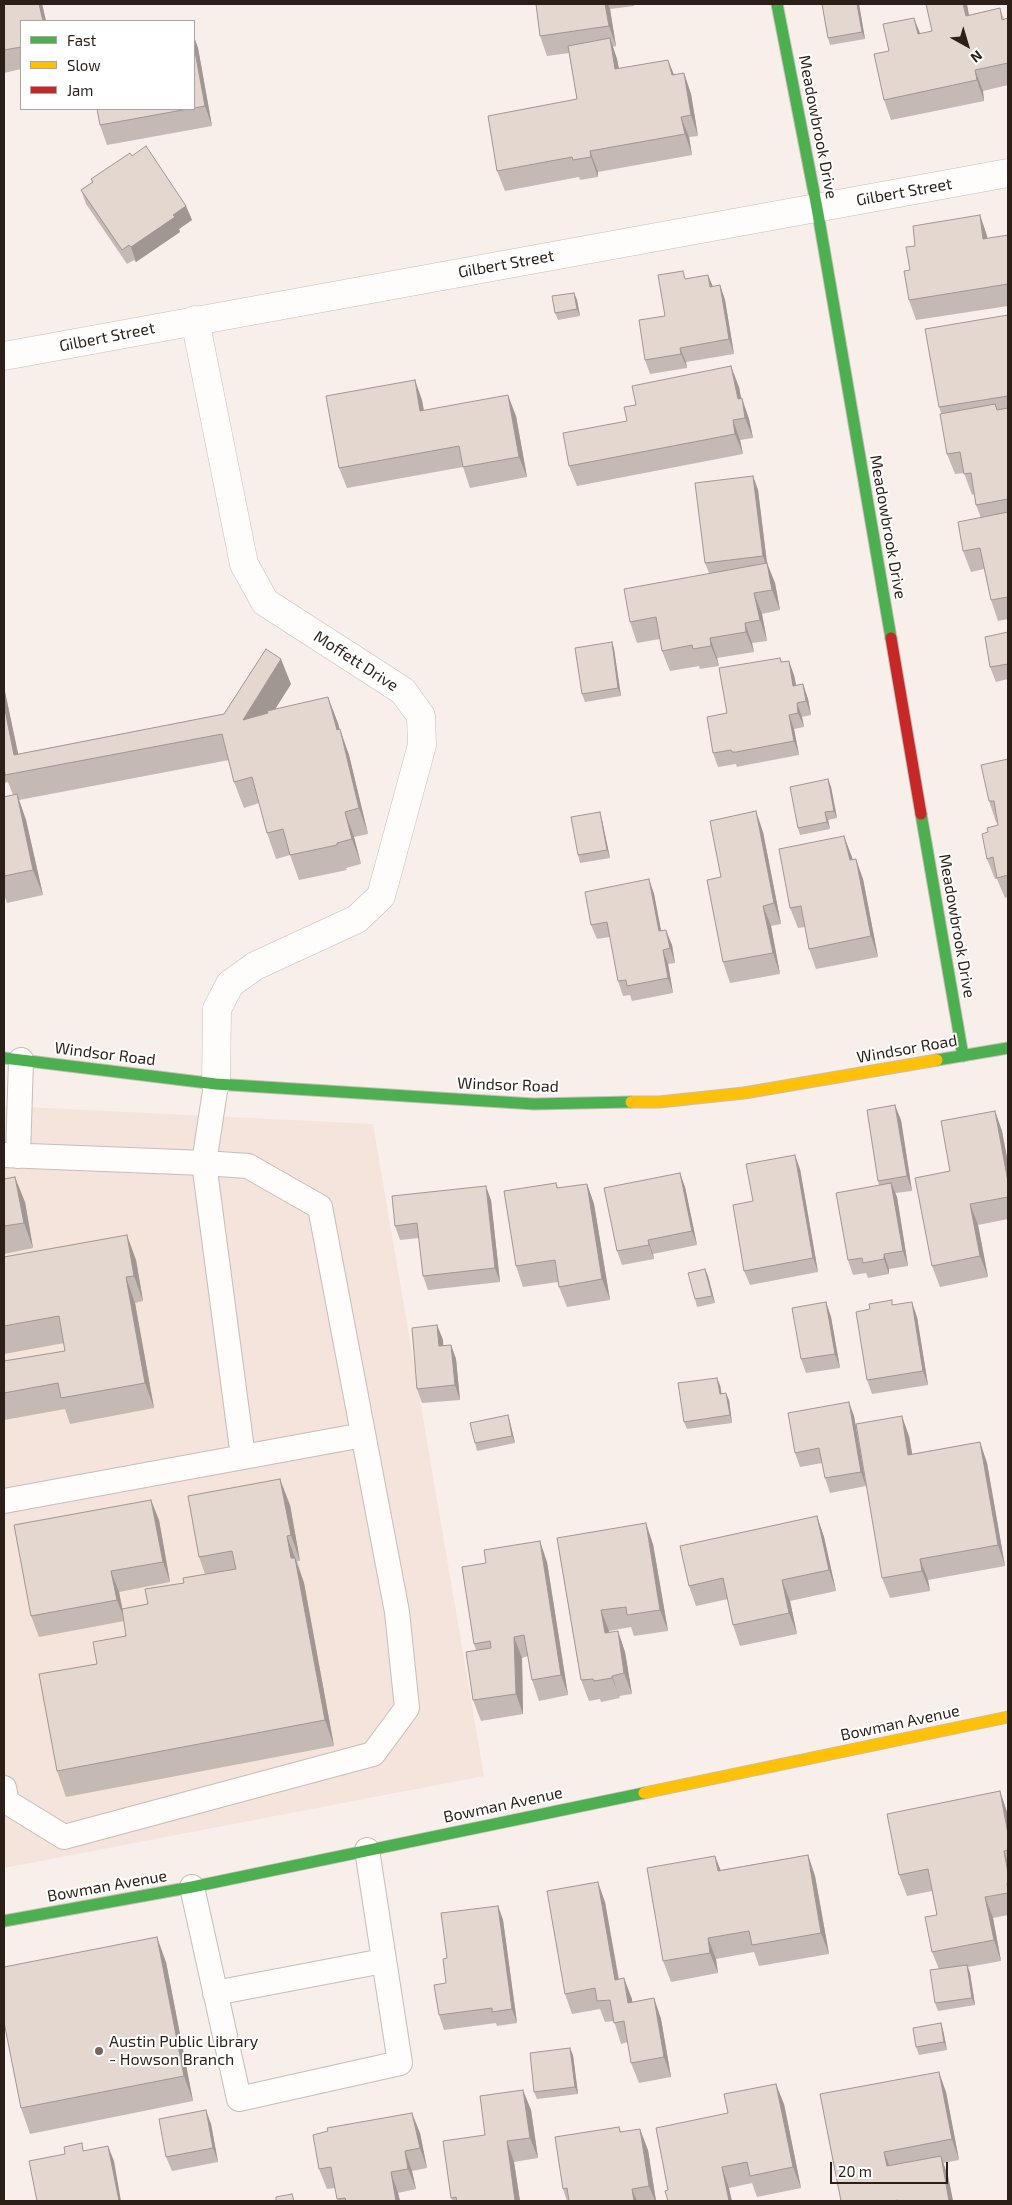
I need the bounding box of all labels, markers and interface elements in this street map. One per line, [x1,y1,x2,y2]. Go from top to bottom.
legend [20,20,195,110]
north arrow [942,20,992,70]
text: Fast [67,31,96,49]
text: N [967,47,986,67]
street label: Meadowbrook Drive [795,54,841,200]
text: Slow [67,56,101,74]
text: Jam [67,81,93,99]
street label: Gilbert Street [855,174,953,210]
street label: Gilbert Street [457,246,555,282]
street label: Gilbert Street [58,318,156,356]
street label: Meadowbrook Drive [866,453,910,601]
street label: Moffett Drive [310,627,402,695]
street label: Meadowbrook Drive [935,852,979,1000]
street label: Windsor Road [855,1031,959,1067]
street label: Windsor Road [53,1038,157,1070]
street label: Windsor Road [457,1074,559,1096]
street label: Bowman Avenue [839,1701,961,1745]
street label: Bowman Avenue [442,1783,564,1827]
street label: Bowman Avenue [46,1866,168,1906]
place label: Austin Public Library - Howson Branch [109,2032,258,2070]
marker: Austin Public Library - Howson Branch [93,2045,105,2057]
scale bar [832,2152,950,2184]
text: 20 m [838,2162,872,2180]

